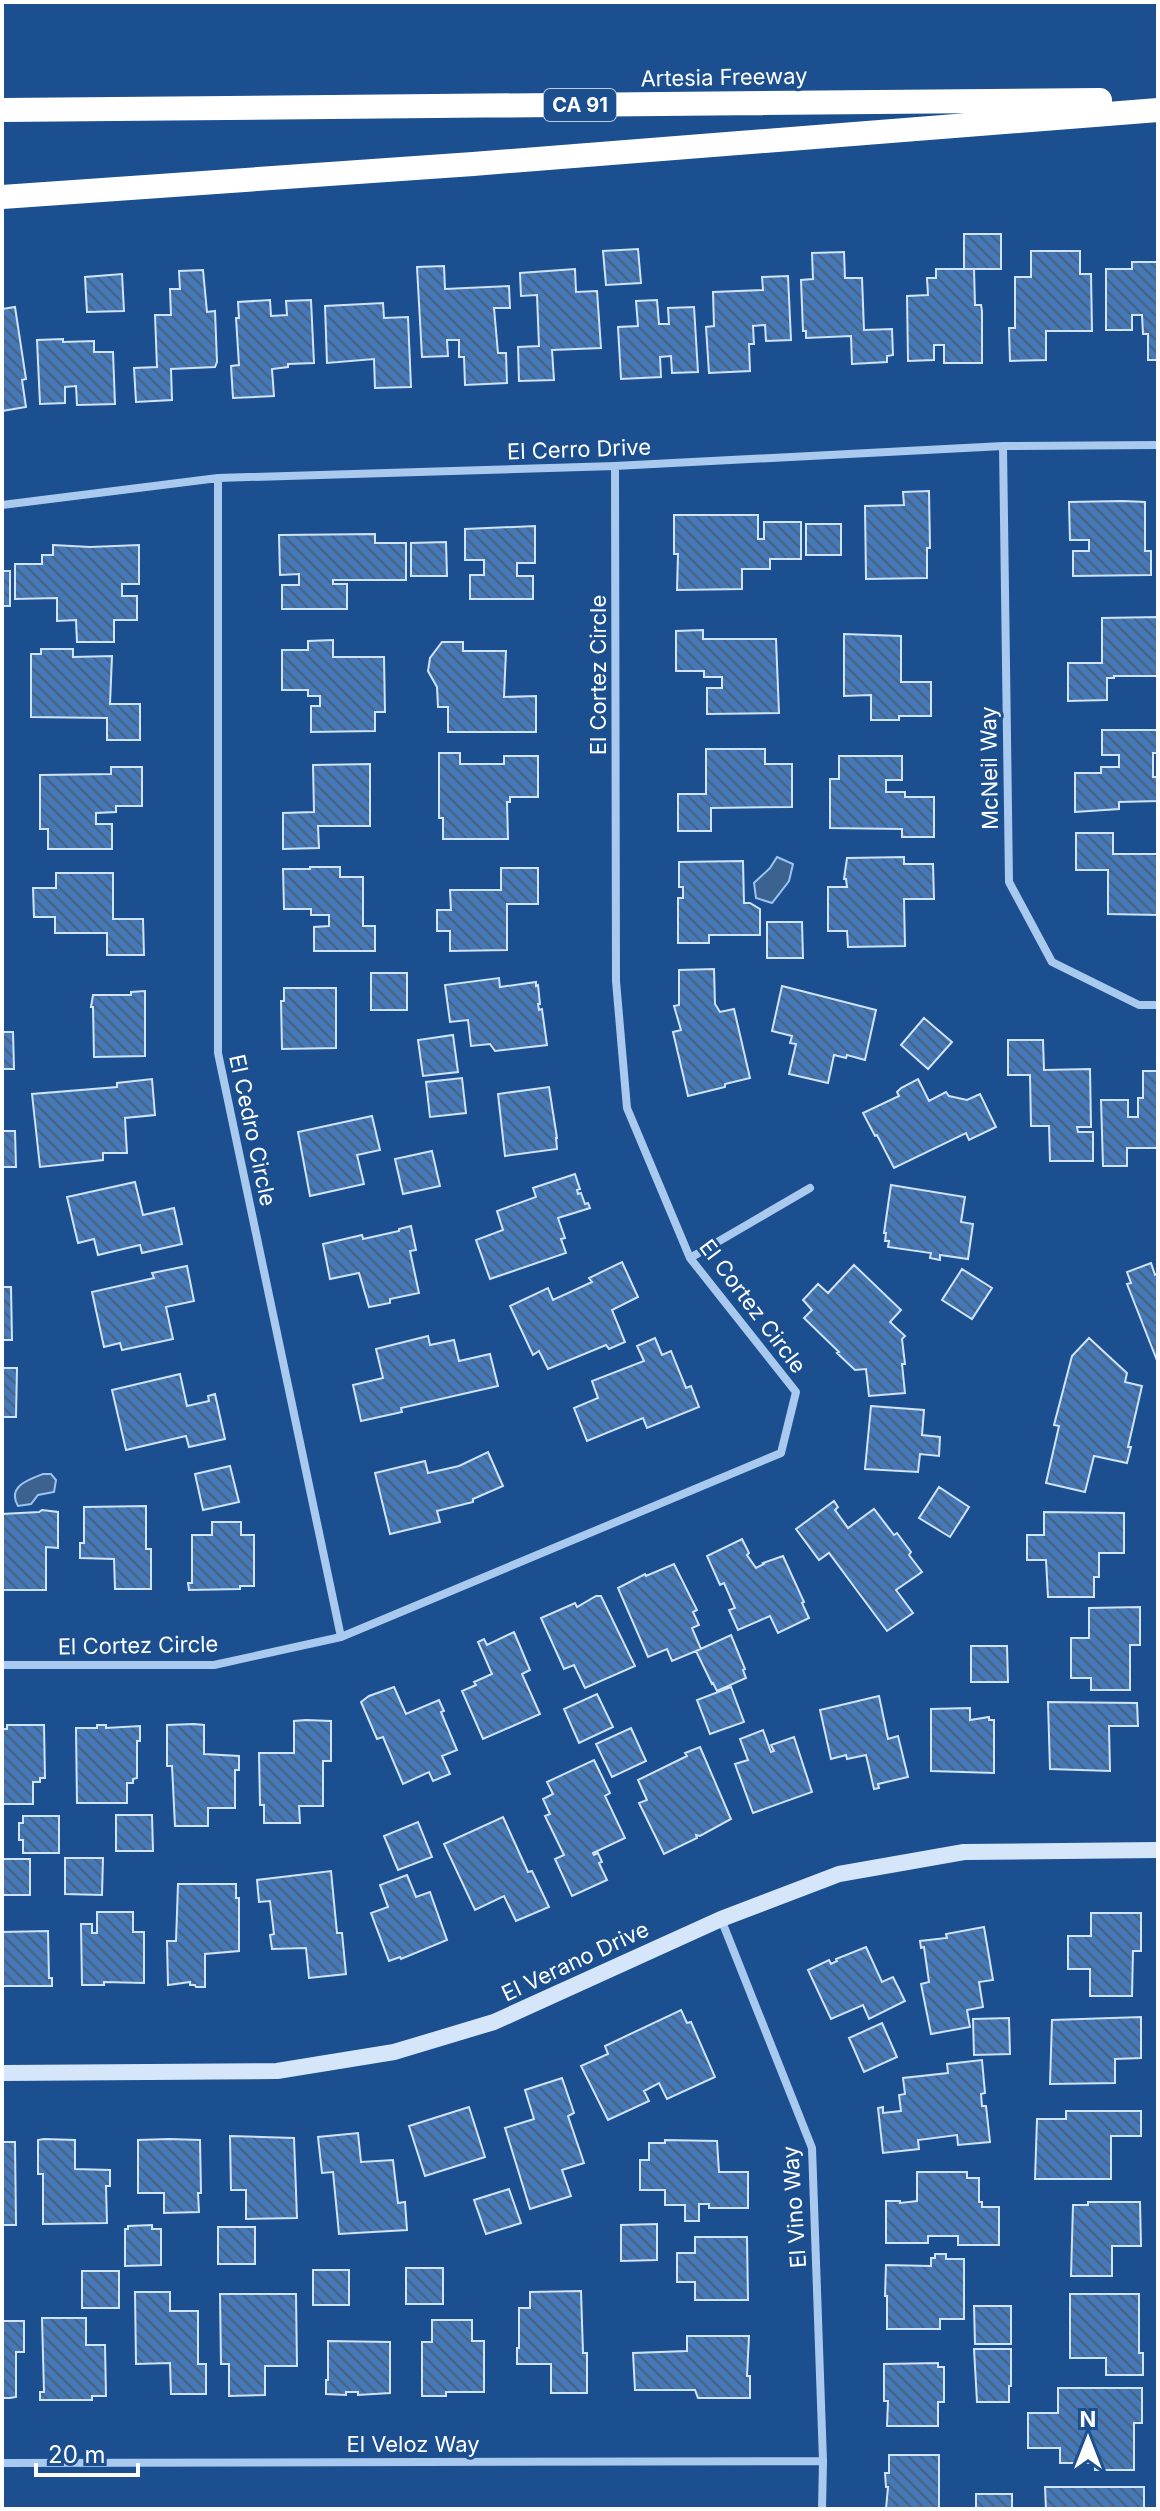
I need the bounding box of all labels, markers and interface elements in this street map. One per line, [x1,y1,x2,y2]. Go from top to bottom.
street label: Artesia Freeway [640,63,808,91]
road number: CA 91 [544,89,616,121]
street label: El Cerro Drive [507,433,651,465]
street label: El Cortez Circle [585,595,611,755]
street label: McNeil Way [975,706,1003,830]
street label: El Cedro Circle [224,1052,282,1208]
street label: El Cortez Circle [694,1234,812,1378]
street label: El Cortez Circle [58,1631,218,1659]
street label: El Verano Drive [497,1916,653,2006]
street label: El Vino Way [777,2145,811,2269]
north arrow [1048,2399,1128,2479]
text: N [1080,2406,1096,2432]
scale bar [36,2427,138,2477]
street label: El Veloz Way [346,2431,480,2457]
text: 20 m [48,2440,106,2469]

